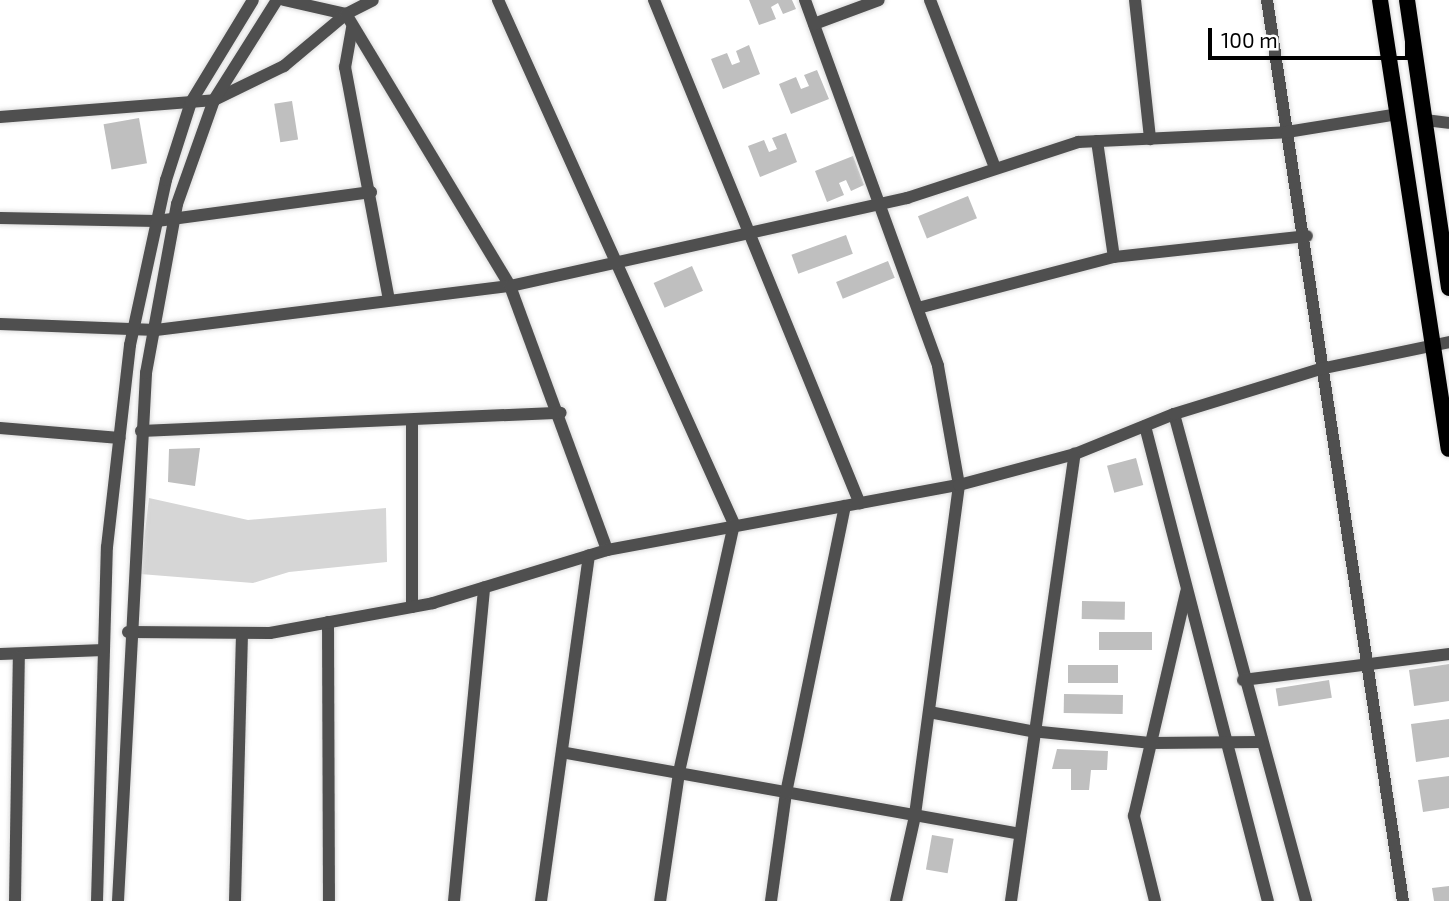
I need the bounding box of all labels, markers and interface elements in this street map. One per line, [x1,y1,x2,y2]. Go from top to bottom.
scale bar [1211,14,1412,58]
text: 100 m [1221,27,1278,52]

